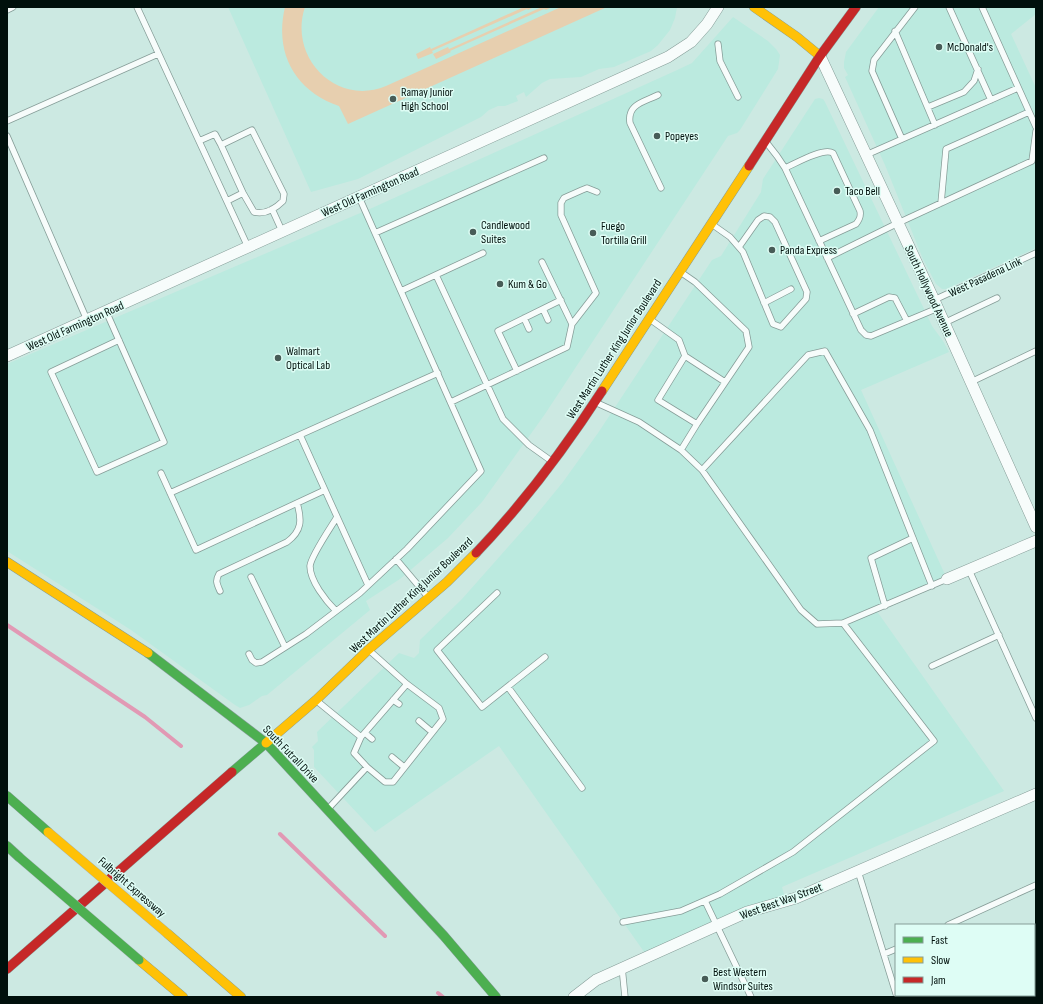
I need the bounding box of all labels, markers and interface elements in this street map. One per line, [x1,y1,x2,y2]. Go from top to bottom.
place label: McDonald's [947,40,993,55]
marker: McDonald's [934,42,944,52]
place label: Ramay Junior High School [401,85,454,114]
marker: Ramay Junior High School [388,94,398,104]
place label: Popeyes [665,129,698,144]
marker: Popeyes [652,131,662,141]
street label: West Old Farmington Road [319,164,421,221]
place label: Taco Bell [845,184,880,199]
marker: Taco Bell [832,186,842,196]
place label: Candlewood Suites [481,218,530,247]
place label: Fuego Tortilla Grill [601,219,647,248]
marker: Candlewood Suites [468,227,478,237]
marker: Fuego Tortilla Grill [588,228,598,238]
place label: Panda Express [780,243,837,258]
street label: South Hollywood Avenue [901,243,956,339]
marker: Panda Express [767,245,777,255]
street label: West Pasadena Link [946,254,1024,301]
place label: Kum & Go [508,277,547,292]
street label: West Martin Luther King Junior Boulevard [564,277,665,422]
marker: Kum & Go [495,279,505,289]
street label: West Old Farmington Road [24,298,126,355]
place label: Walmart Optical Lab [286,344,330,373]
marker: Walmart Optical Lab [273,353,283,363]
street label: West Martin Luther King Junior Boulevard [346,534,476,657]
street label: South Futrall Drive [259,722,322,786]
street label: Fulbright Expressway [95,854,169,921]
street label: West Best Way Street [738,880,825,923]
legend [895,924,1035,996]
text: Fast [931,933,948,948]
text: Slow [931,953,950,968]
place label: Best Western Windsor Suites [713,965,773,994]
text: Jam [930,973,946,988]
marker: Best Western Windsor Suites [700,974,710,984]

